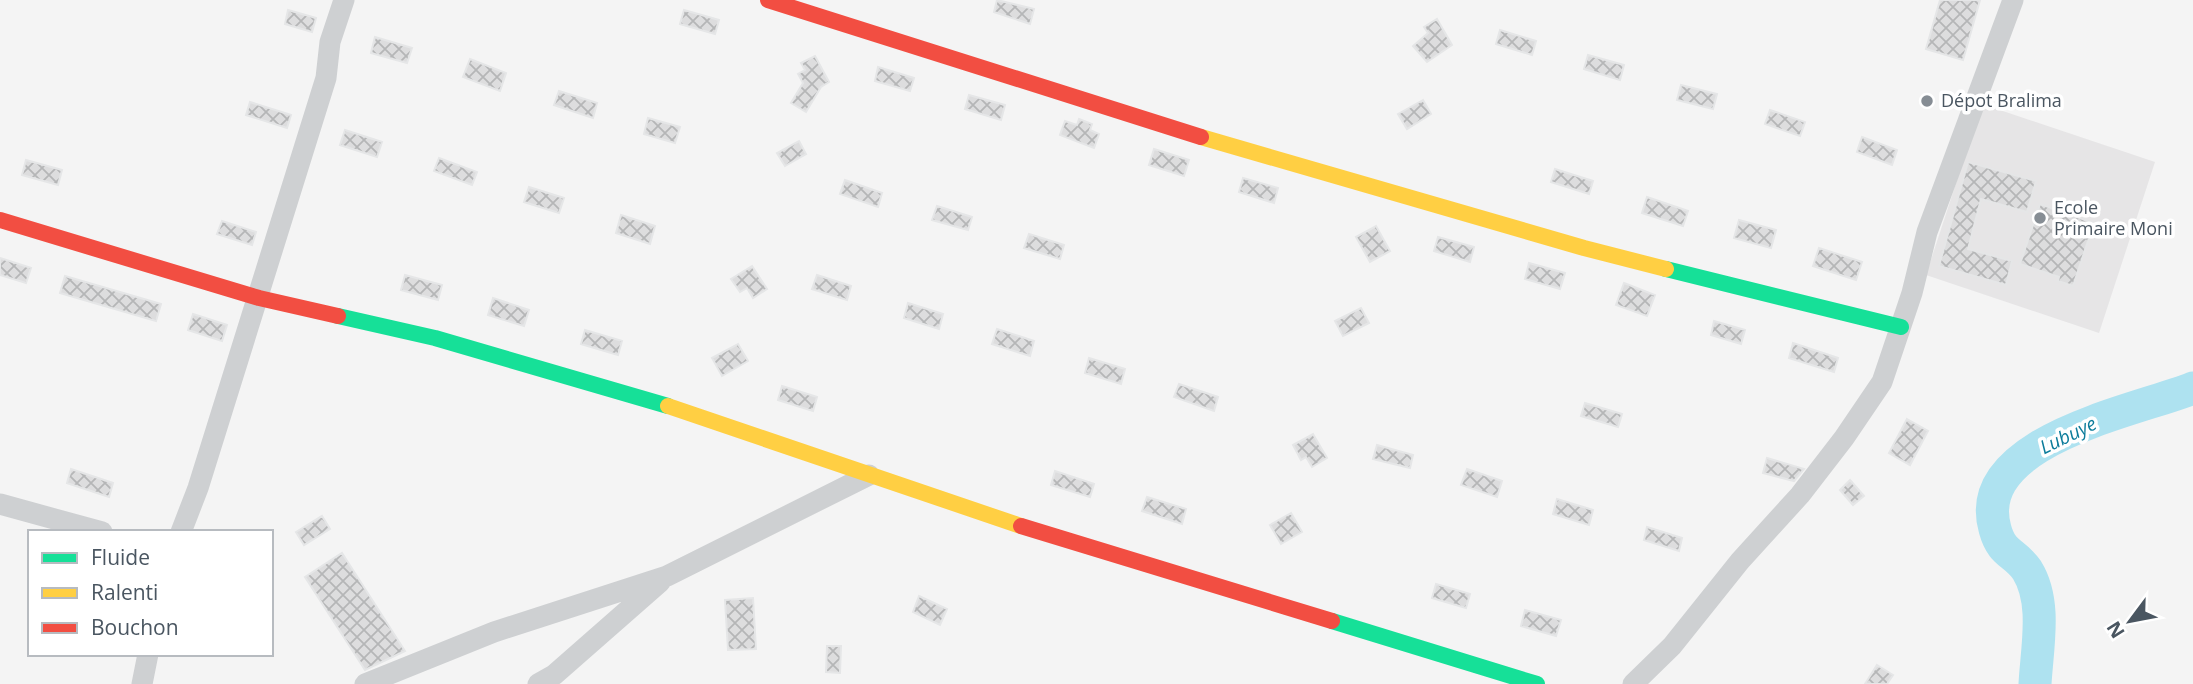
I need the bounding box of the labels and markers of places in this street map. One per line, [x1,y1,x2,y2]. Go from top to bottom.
place label: Dépot Bralima [1941,88,2062,112]
marker: Dépot Bralima [1919,93,1935,109]
place label: Ecole Primaire Moni [2054,195,2173,240]
marker: Ecole Primaire Moni [2032,210,2048,226]

